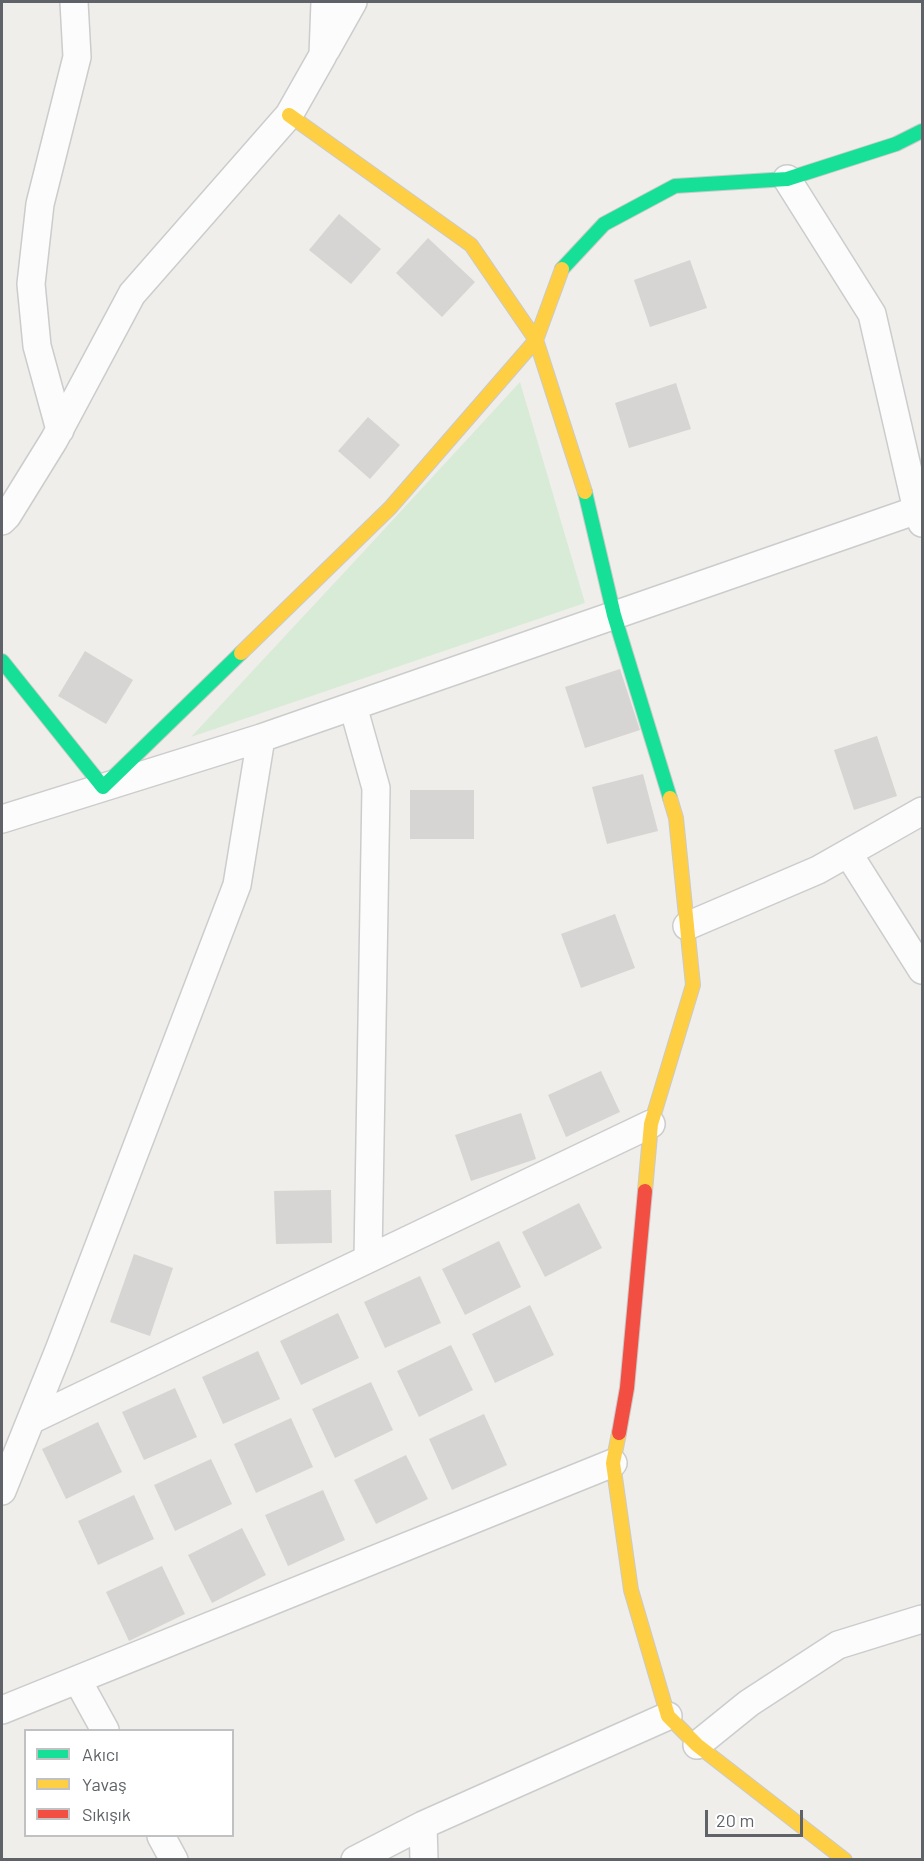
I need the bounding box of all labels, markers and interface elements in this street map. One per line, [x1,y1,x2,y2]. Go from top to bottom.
legend [24,1729,234,1837]
text: Akıcı [82,1743,119,1765]
text: Yavaş [82,1773,127,1795]
scale bar [708,1798,806,1836]
text: Sıkışık [82,1803,131,1825]
text: 20 m [716,1809,754,1831]

